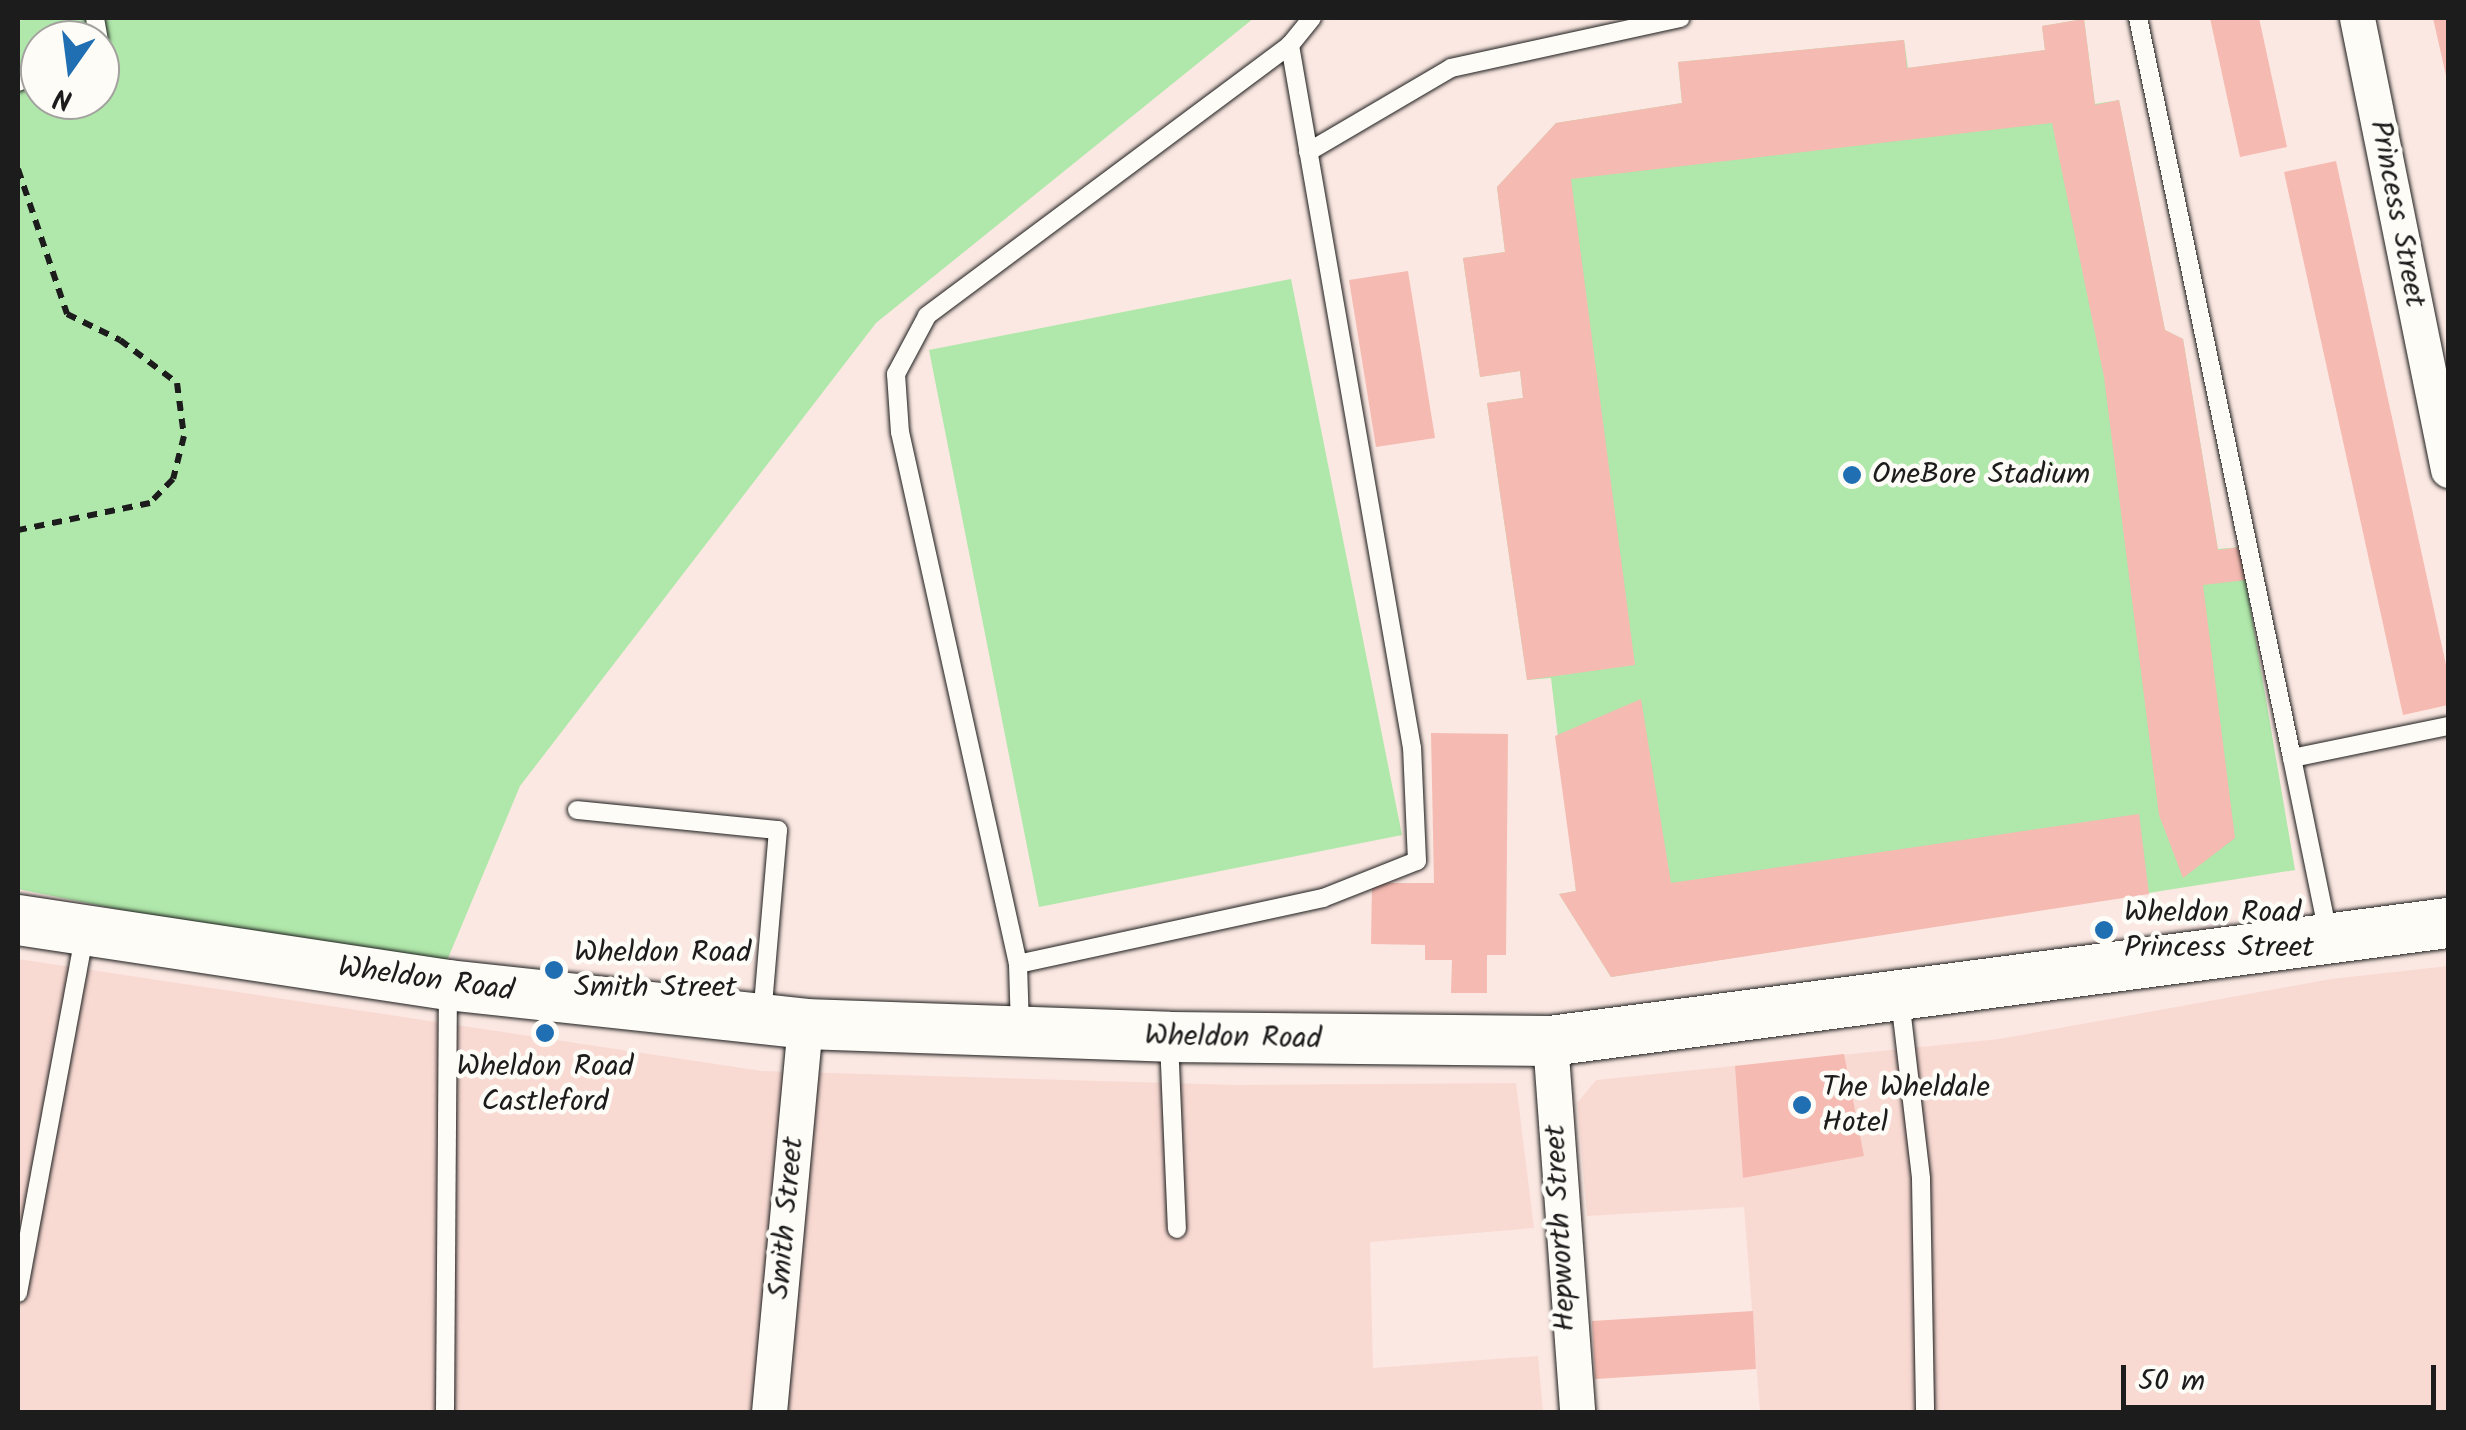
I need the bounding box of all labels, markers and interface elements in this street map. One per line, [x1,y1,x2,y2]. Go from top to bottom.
north arrow [20,20,120,120]
text: N [49,74,77,122]
street label: Princess Street [2361,117,2433,311]
place label: OneBore Stadium [1872,457,2090,493]
marker: OneBore Stadium [1841,464,1863,486]
place label: Wheldon Road Princess Street [2124,895,2314,966]
marker: Wheldon Road Princess Street [2093,919,2115,941]
place label: Wheldon Road Smith Street [574,935,751,1006]
street label: Wheldon Road [336,950,516,1010]
marker: Wheldon Road Smith Street [543,959,565,981]
street label: Wheldon Road [1144,1018,1322,1058]
marker: Wheldon Road Castleford [534,1022,556,1044]
place label: Wheldon Road Castleford [456,1049,634,1120]
place label: The Wheldale Hotel [1822,1070,1990,1140]
marker: The Wheldale Hotel [1791,1094,1813,1116]
street label: Hepworth Street [1538,1123,1584,1333]
street label: Smith Street [762,1135,812,1301]
scale bar [2126,1345,2441,1407]
text: 50 m [2138,1358,2205,1406]

